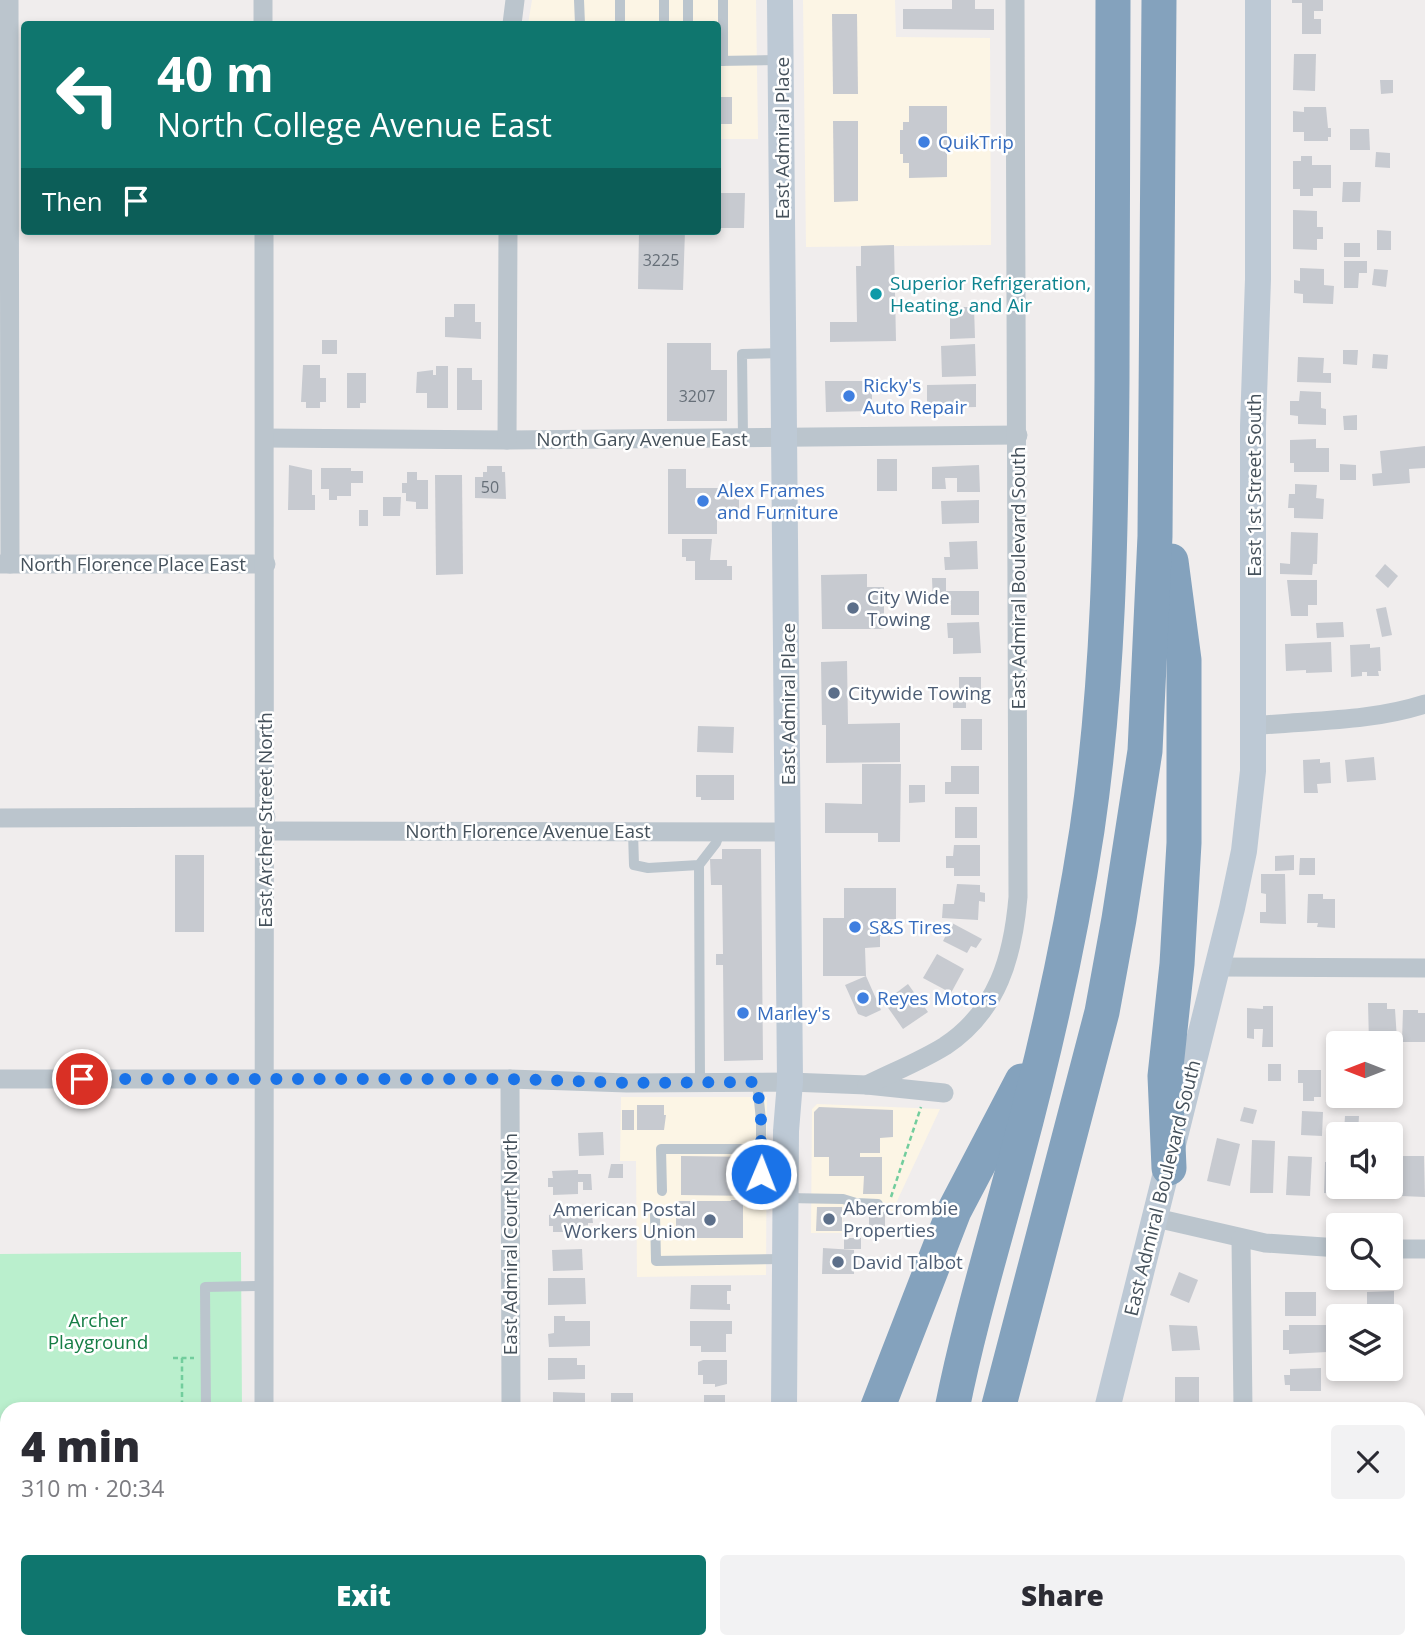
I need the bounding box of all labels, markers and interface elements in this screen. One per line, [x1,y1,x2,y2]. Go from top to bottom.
text: 40 m [157,40,274,106]
icon: left [42,49,133,140]
street label: East Admiral Place [769,57,795,219]
text: North College Avenue East [157,103,552,146]
place label: QuikTrip [938,129,1014,155]
marker: QuikTrip [916,134,932,150]
icon: arrive [117,182,155,220]
text: Then [42,183,103,219]
house number: 3225 [643,249,679,271]
place label: Superior Refrigeration, Heating, and Air [890,270,1091,318]
marker: Superior Refrigeration, Heating, and Air [868,286,884,302]
place label: Ricky's Auto Repair [863,372,967,420]
house number: 3207 [679,385,715,407]
marker: Ricky's Auto Repair [841,388,857,404]
street label: East 1st Street South [1241,393,1267,577]
street label: North Gary Avenue East [536,426,748,452]
street label: East Admiral Boulevard South [1005,446,1031,710]
house number: 50 [481,476,499,498]
place label: Alex Frames and Furniture [717,477,838,525]
marker: Alex Frames and Furniture [695,493,711,509]
street label: North Florence Place East [20,551,246,577]
place label: City Wide Towing [867,584,950,632]
marker: City Wide Towing [845,600,861,616]
street label: East Admiral Place [775,623,801,785]
place label: Citywide Towing [848,680,991,706]
marker: Citywide Towing [826,685,842,701]
street label: East Archer Street North [252,712,278,928]
street label: North Florence Avenue East [405,818,651,844]
place label: S&S Tires [869,914,951,940]
marker: S&S Tires [847,919,863,935]
place label: Reyes Motors [877,985,997,1011]
marker: Reyes Motors [855,990,871,1006]
place label: Marley's [757,1000,831,1026]
marker: Marley's [735,1005,751,1021]
north arrow [1326,1031,1404,1108]
map controls [1326,1031,1403,1381]
pin [52,1049,112,1109]
street label: East Admiral Boulevard South [1118,1057,1206,1319]
icon: arrive [63,1060,101,1098]
button: sound [1326,1122,1403,1199]
street label: East Admiral Court North [497,1133,523,1355]
position arrow [724,1137,798,1211]
place label: Abercrombie Properties [843,1195,958,1243]
place label: American Postal Workers Union [553,1196,696,1244]
marker: Abercrombie Properties [821,1211,837,1227]
marker: American Postal Workers Union [702,1212,718,1228]
button: search [1326,1213,1403,1290]
place label: David Talbot [852,1249,963,1275]
marker: David Talbot [830,1254,846,1270]
button: layers [1326,1304,1403,1381]
park label: Archer Playground [48,1307,148,1355]
text: 4 min [21,1417,140,1474]
button: close [1331,1425,1405,1499]
text: 310 m · 20:34 [21,1472,164,1504]
button: Exit [21,1555,706,1635]
button: Share [720,1555,1405,1635]

